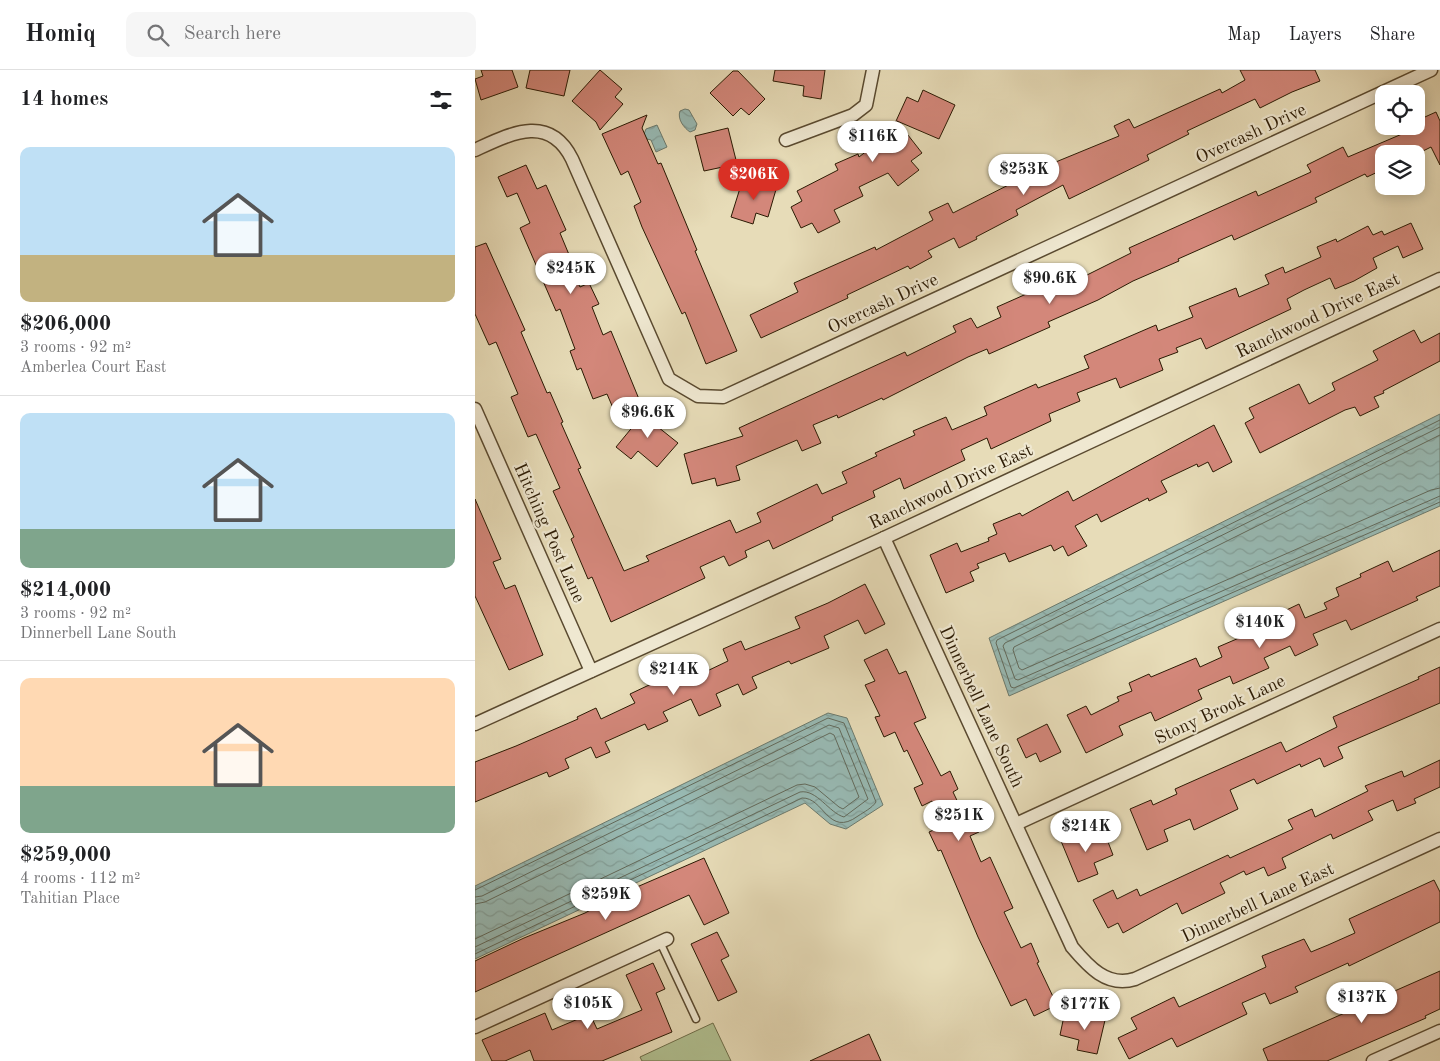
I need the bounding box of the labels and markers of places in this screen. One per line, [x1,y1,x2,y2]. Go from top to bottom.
pin: $116K [838,121,908,163]
pin: $253K [989,154,1059,196]
pin: $206K [719,158,789,201]
pin: $245K [536,252,606,295]
pin: $90.6K [1009,262,1091,305]
pin: $96.6K [607,396,689,439]
pin: $140K [1225,606,1295,649]
pin: $214K [639,654,709,696]
pin: $251K [924,800,994,842]
pin: $214K [1051,810,1121,853]
pin: $259K [571,878,641,921]
pin: $137K [1327,982,1397,1024]
pin: $105K [553,988,623,1030]
pin: $177K [1050,988,1120,1031]

